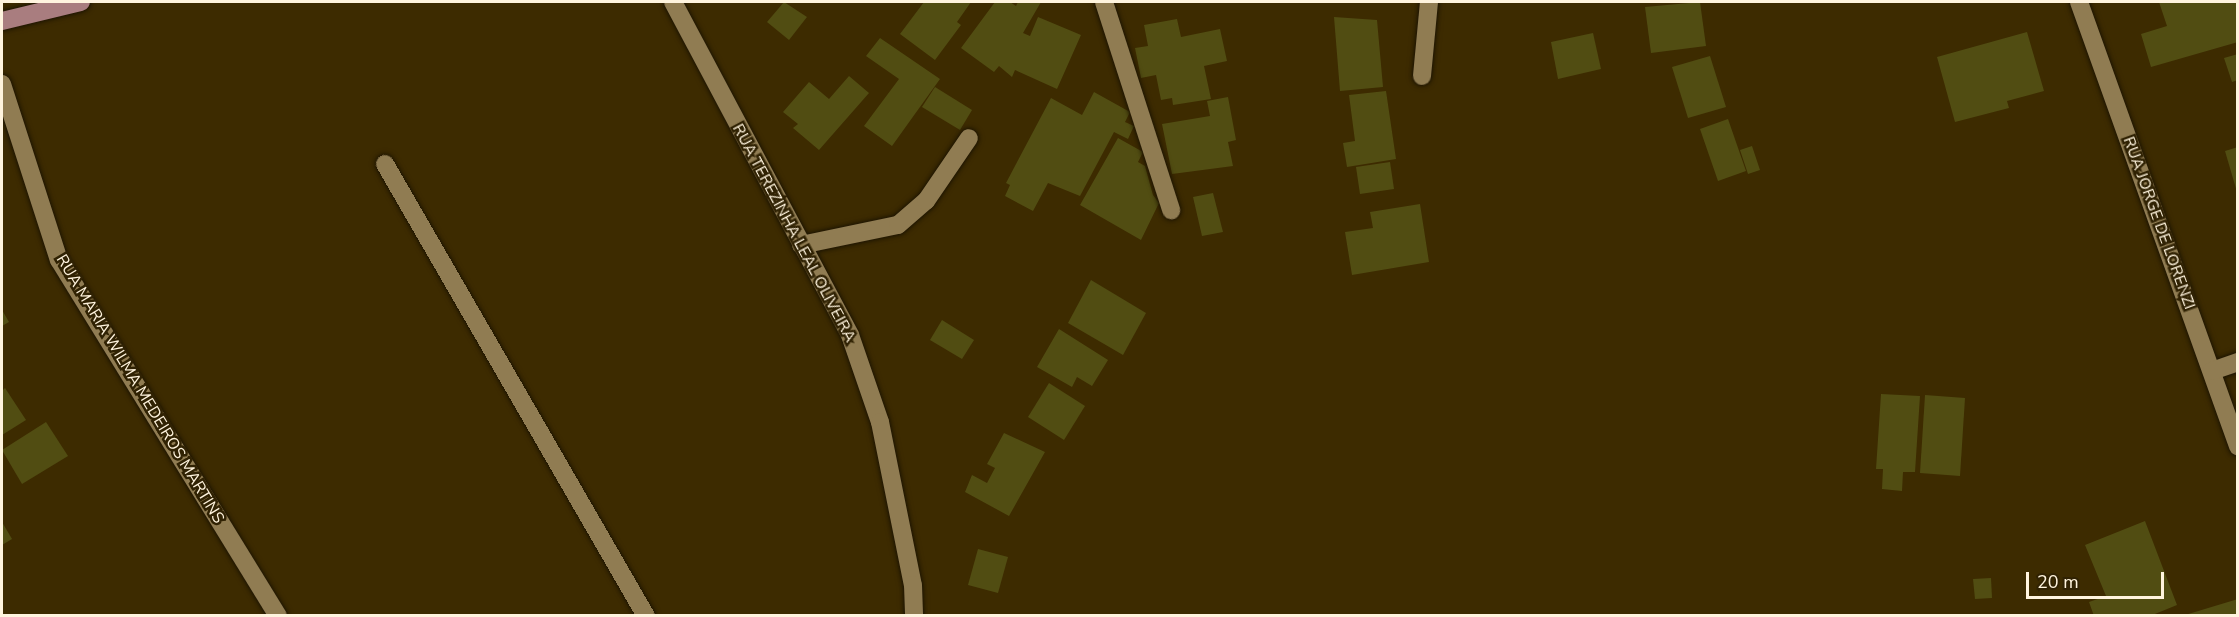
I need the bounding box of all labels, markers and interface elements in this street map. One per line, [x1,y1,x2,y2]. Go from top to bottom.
street label: RUA TEREZINHA LEAL OLIVEIRA [728,121,860,345]
street label: RUA JORGE DE LORENZI [2119,134,2199,312]
street label: RUA MARIA WILMA MEDEIROS MARTINS [52,251,228,527]
scale bar [2029,560,2167,598]
text: 20 m [2037,570,2079,594]

